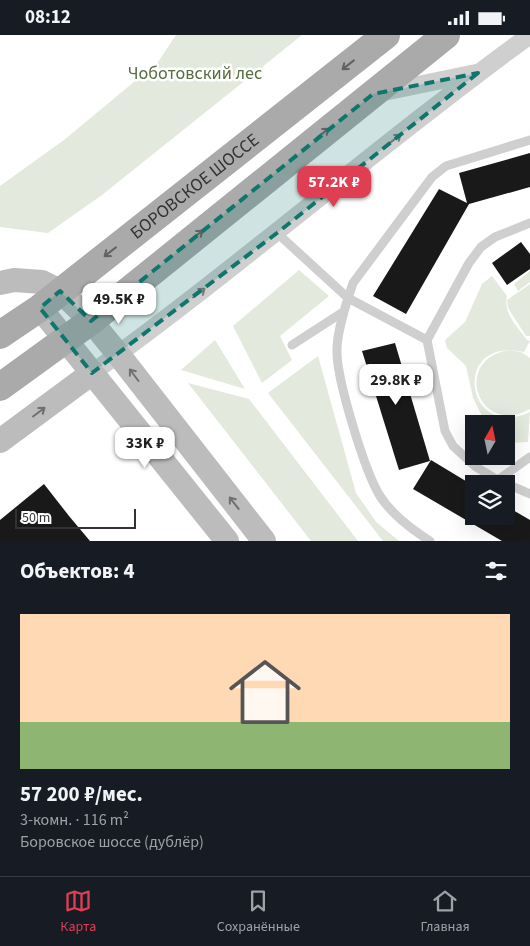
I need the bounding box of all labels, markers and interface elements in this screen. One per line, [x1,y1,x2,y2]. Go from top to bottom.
text: 08:12 [25,4,71,31]
one-way arrow [342,60,355,71]
park label: Чоботовский лес [128,61,262,86]
street label: БОРОВСКОЕ ШОССЕ [125,128,265,245]
one-way arrow [316,128,329,139]
one-way arrow [388,133,401,144]
pin: 57.2K ₽ [288,165,380,208]
text: 57.2K ₽ [308,171,360,193]
one-way arrow [190,230,203,241]
one-way arrow [103,247,117,257]
pin: 49.5K ₽ [73,283,165,325]
text: 49.5K ₽ [93,288,145,310]
one-way arrow [192,288,206,298]
pin: 29.8K ₽ [350,363,442,406]
one-way arrow [128,369,139,382]
text: 29.8K ₽ [370,369,422,391]
one-way arrow [32,406,45,417]
north arrow [465,415,515,465]
map controls [465,415,515,525]
pin: 33K ₽ [110,427,180,469]
text: 33K ₽ [126,432,164,454]
button: layers [465,475,515,525]
one-way arrow [229,496,239,510]
scale bar [15,506,136,529]
text: 50 m [22,508,50,528]
text: Объектов: 4 [20,556,135,586]
icon: filters [482,557,510,585]
icon: home [220,647,310,737]
text: 57 200 ₽/мес. [20,779,143,809]
text: 3-комн. · 116 m² [20,809,129,831]
text: Боровское шоссе (дублёр) [20,831,204,853]
tab: Карта [60,887,96,937]
tab: Сохранённые [217,887,300,937]
tab: Главная [421,887,470,937]

